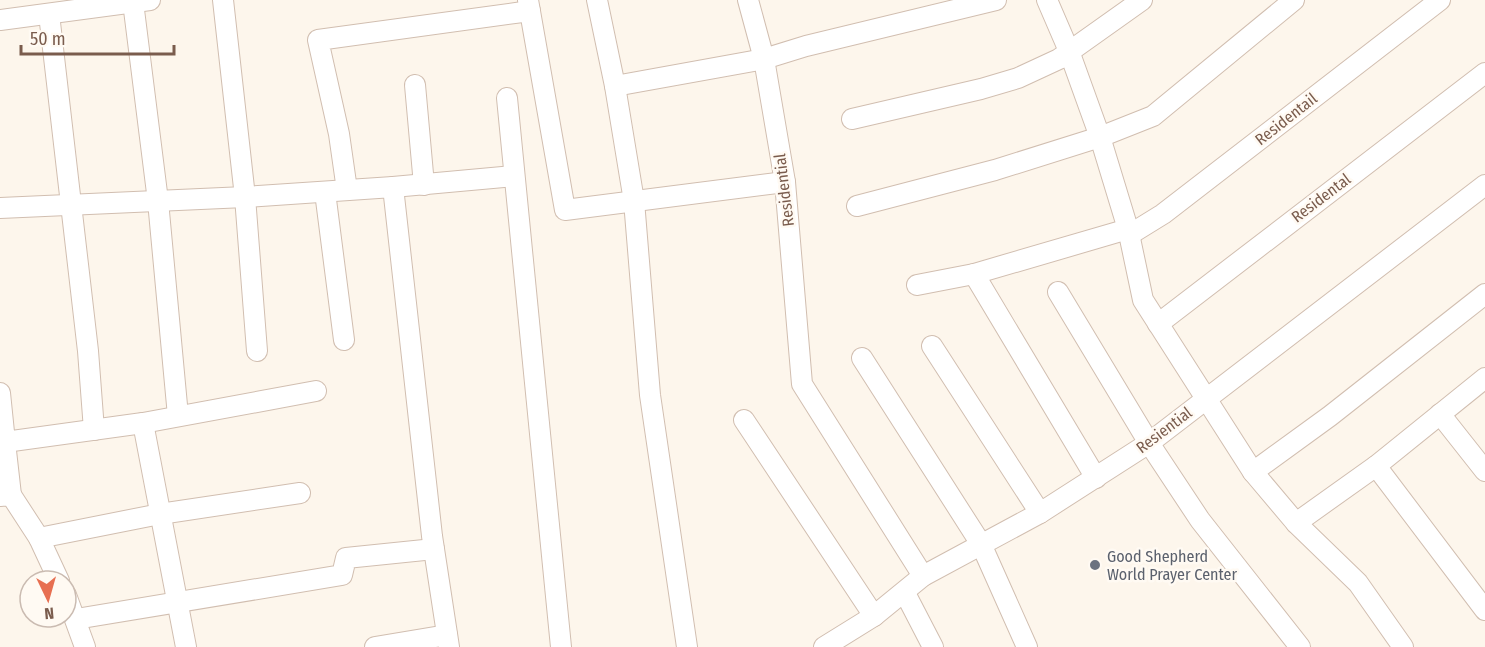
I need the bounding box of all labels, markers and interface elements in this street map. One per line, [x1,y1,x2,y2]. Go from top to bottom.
scale bar [21,18,174,56]
text: 50 m [30,28,66,50]
street label: Residentail [1251,89,1321,149]
street label: Residential [770,152,798,228]
street label: Residental [1288,170,1354,226]
street label: Resiential [1132,403,1196,457]
place label: Good Shepherd World Prayer Center [1107,547,1237,584]
marker: Good Shepherd World Prayer Center [1088,558,1102,572]
north arrow [18,569,78,629]
text: N [44,604,55,623]

